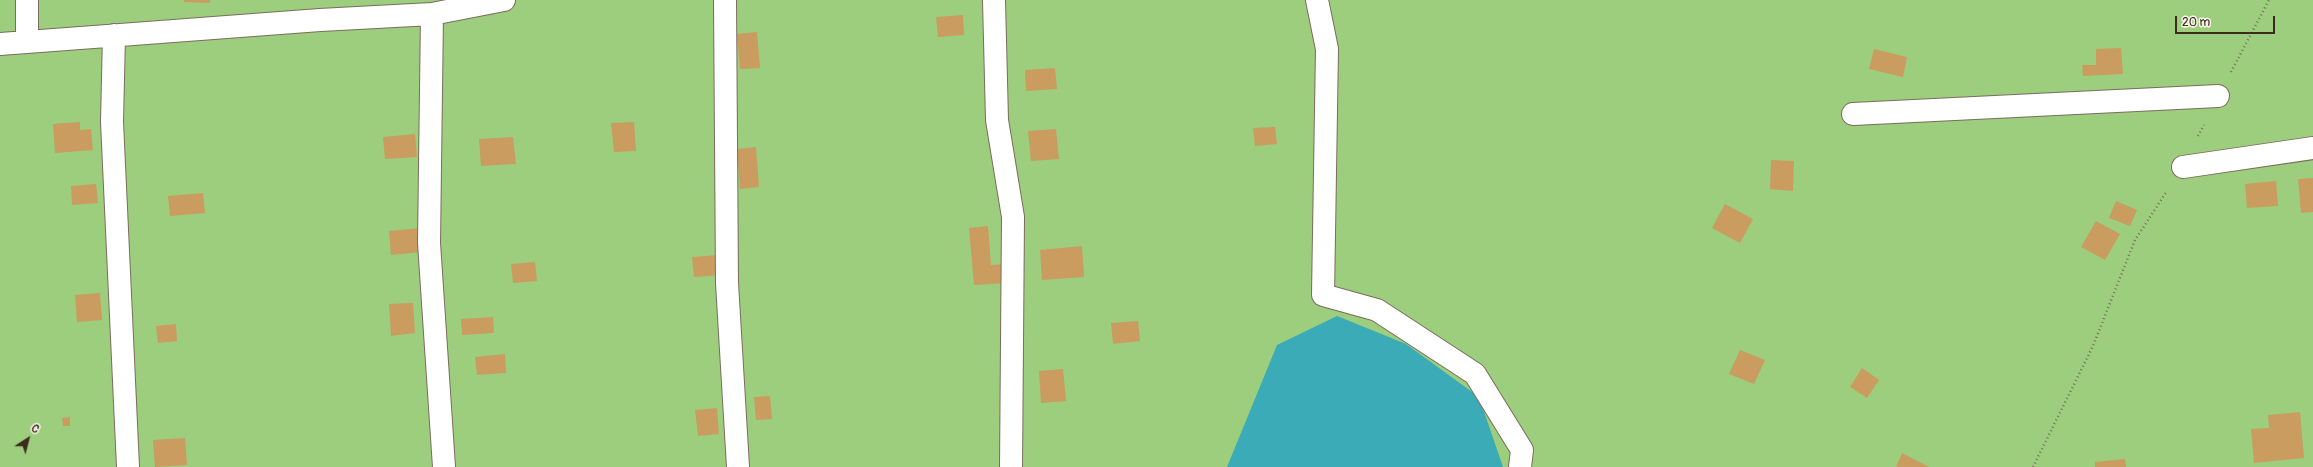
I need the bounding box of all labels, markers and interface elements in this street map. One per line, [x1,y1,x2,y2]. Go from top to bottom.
scale bar [2177,8,2277,34]
text: 20 m [2182,15,2210,30]
north arrow [8,419,48,459]
text: С [29,422,42,436]

